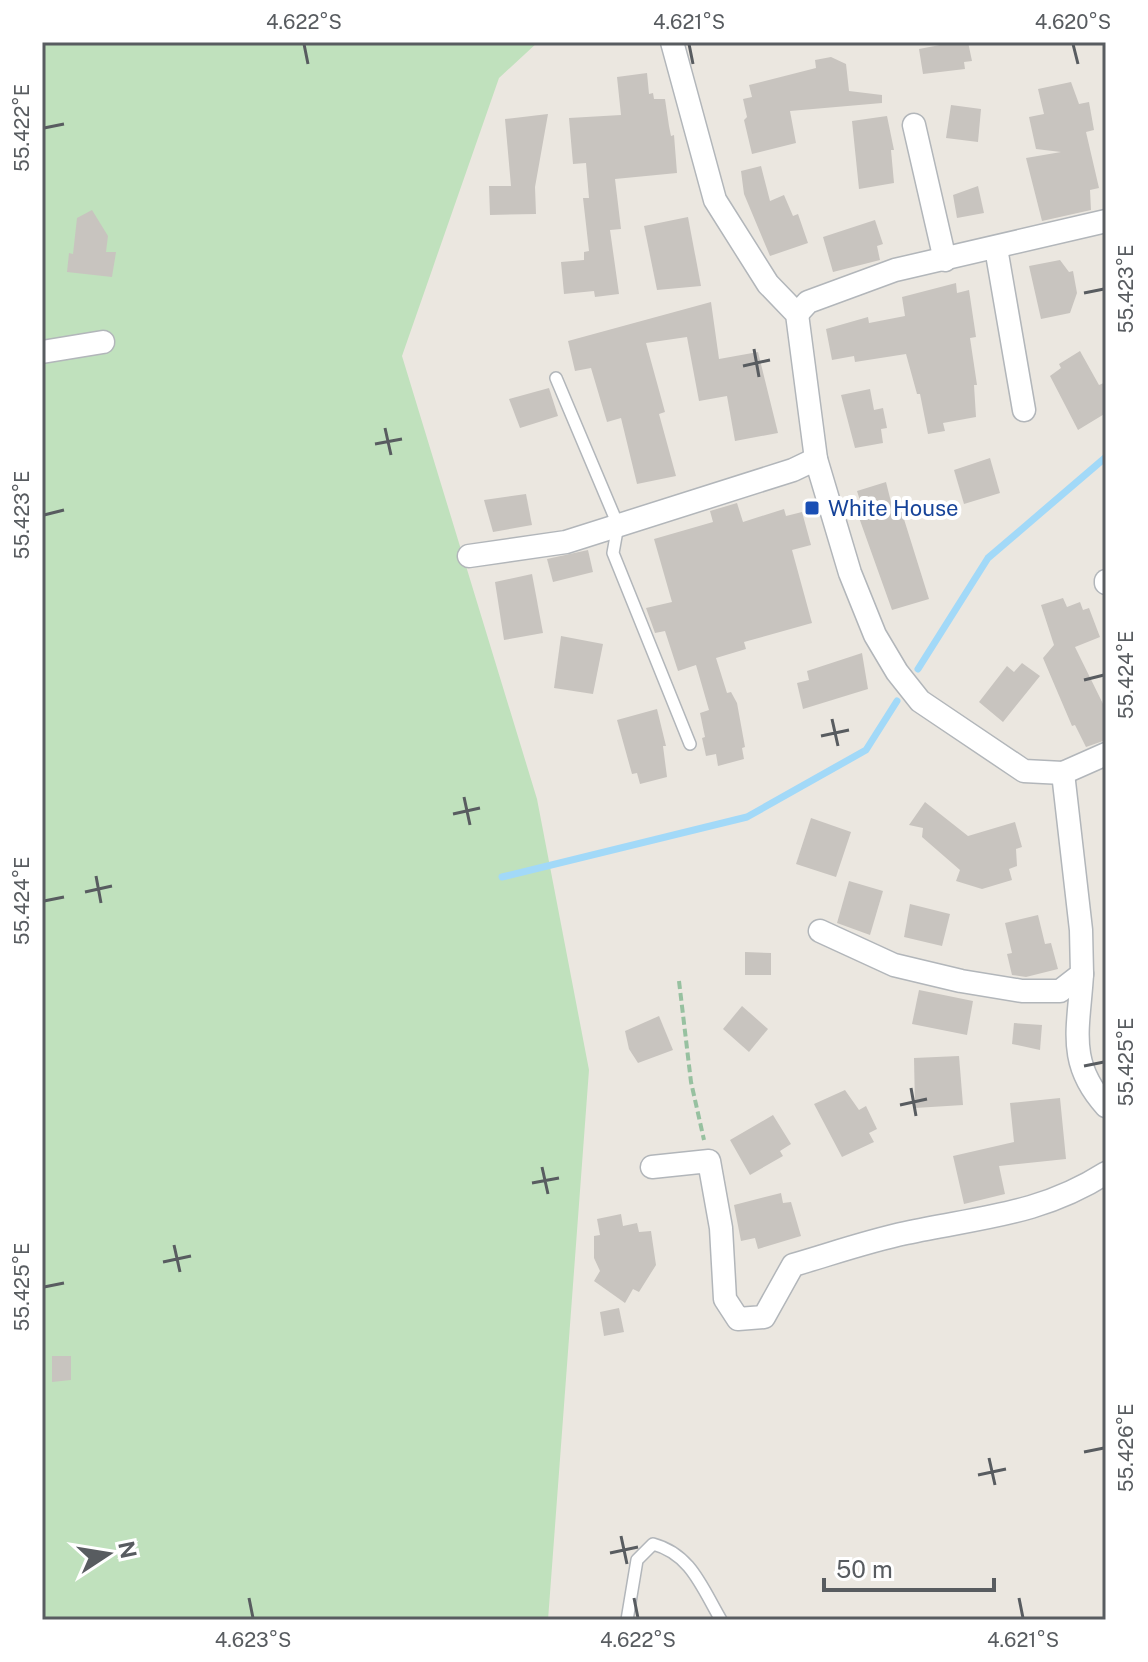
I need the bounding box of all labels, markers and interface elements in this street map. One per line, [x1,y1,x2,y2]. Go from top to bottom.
text: 4.622°S [266,10,342,34]
text: 4.621°S [653,10,725,34]
text: 4.620°S [1035,10,1111,34]
text: 55.422°E [10,84,34,172]
text: 55.423°E [1114,245,1138,333]
text: 55.423°E [10,471,34,559]
place label: White House [828,495,959,521]
marker: White House [803,499,821,517]
text: 55.424°E [1114,631,1138,719]
text: 55.424°E [10,857,34,945]
text: 55.425°E [1114,1018,1138,1106]
text: 55.425°E [10,1243,34,1331]
text: 55.426°E [1114,1404,1138,1492]
north arrow [68,1514,148,1594]
text: N [113,1539,142,1561]
scale bar [824,1542,994,1592]
text: 50 m [836,1555,893,1583]
text: 4.623°S [215,1628,291,1652]
text: 4.622°S [600,1628,676,1652]
text: 4.621°S [987,1628,1059,1652]

